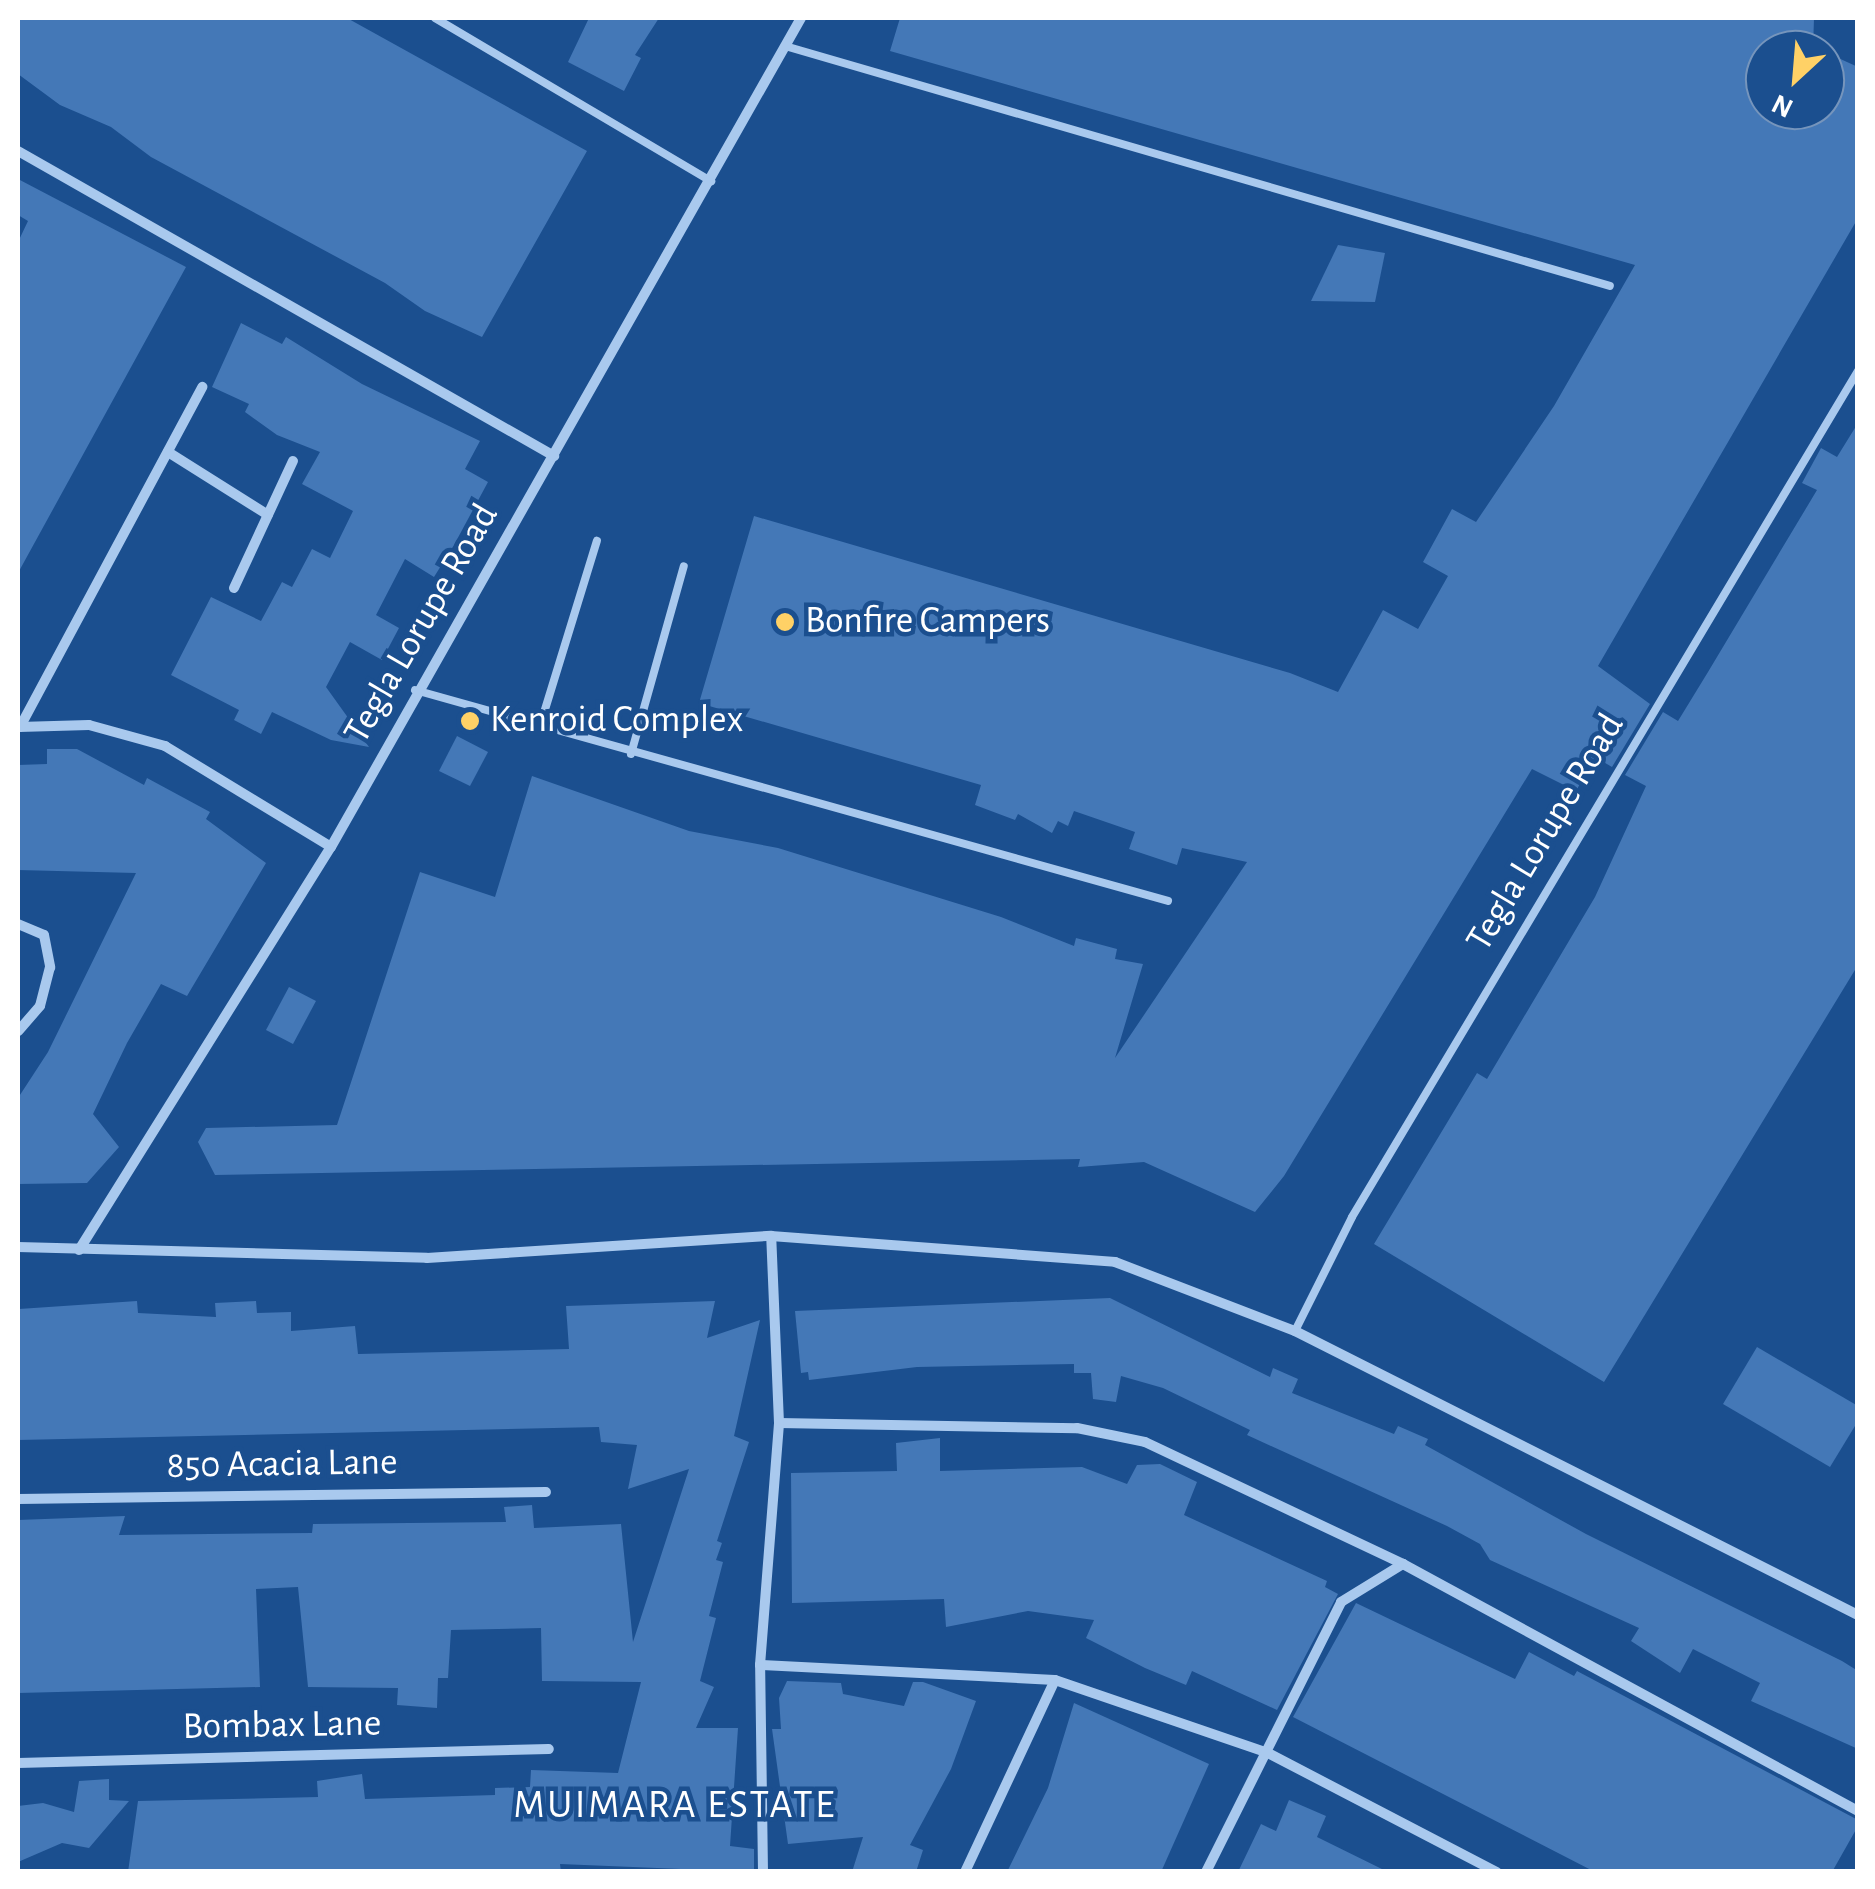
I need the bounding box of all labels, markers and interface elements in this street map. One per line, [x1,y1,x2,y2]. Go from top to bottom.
north arrow [1745,30,1845,130]
text: N [1768,88,1798,122]
street label: Tegla Lorupe Road [335,496,509,752]
place label: Bonfire Campers [805,599,1050,645]
marker: Bonfire Campers [774,611,796,633]
place label: Kenroid Complex [490,698,743,744]
street label: Tegla Lorupe Road [1457,706,1635,960]
marker: Kenroid Complex [459,710,481,732]
street label: 850 Acacia Lane [166,1440,398,1490]
street label: Bombax Lane [182,1701,382,1751]
district label: MUIMARA ESTATE [513,1781,837,1829]

